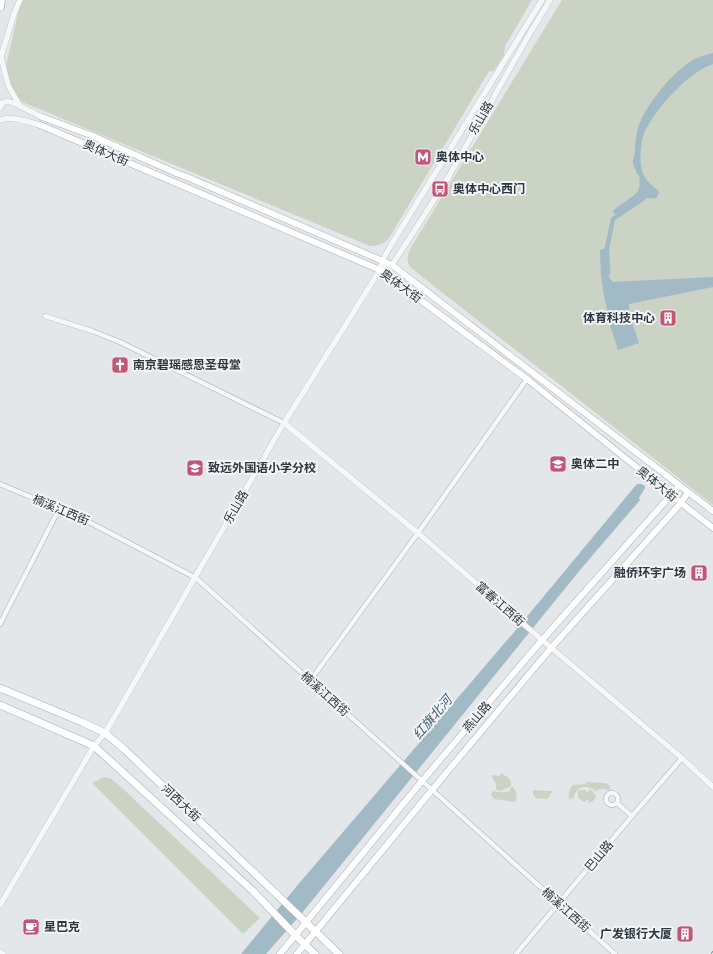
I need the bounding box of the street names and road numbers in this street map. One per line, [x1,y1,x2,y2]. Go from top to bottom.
street label: 乐山路 [465,98,496,137]
street label: 奥体大街 [81,136,131,169]
street label: 奥体大街 [377,265,425,306]
street label: 奥体大街 [634,463,681,505]
street label: 乐山路 [220,487,251,526]
street label: 楠溪江西街 [31,491,92,528]
street label: 富春江西街 [473,578,528,629]
street label: 楠溪江西街 [298,668,353,719]
street label: 燕山路 [459,698,494,735]
street label: 河西大街 [159,781,204,824]
street label: 巴山路 [581,837,616,874]
street label: 楠溪江西街 [539,884,594,935]

